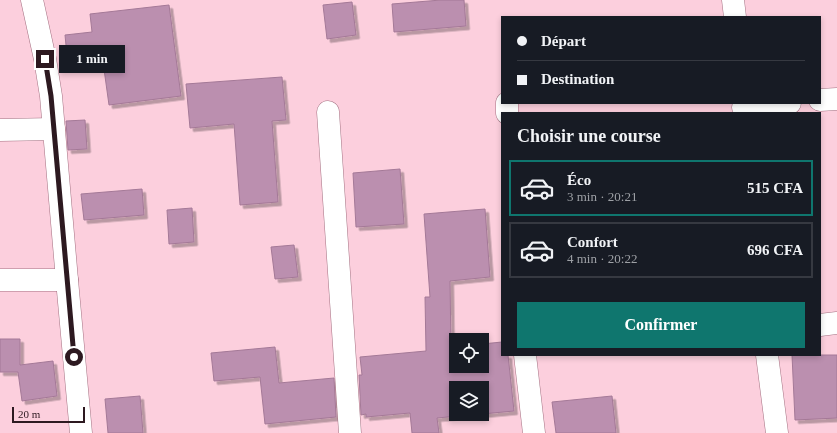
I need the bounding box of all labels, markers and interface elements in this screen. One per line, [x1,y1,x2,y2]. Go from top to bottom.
text: Départ [541,33,586,49]
callout: 1 min [59,45,125,73]
route end [36,50,54,68]
text: 1 min [76,51,108,66]
text: Destination [541,71,614,87]
text: Choisir une course [517,126,661,146]
icon: car [519,170,555,206]
text: Éco [567,172,591,188]
text: 515 CFA [747,180,803,196]
text: 3 min · 20:21 [567,189,637,204]
icon: car [519,232,555,268]
text: Confort [567,234,618,250]
text: 696 CFA [747,242,803,258]
text: 4 min · 20:22 [567,251,637,266]
button: Confirmer [517,302,805,348]
map controls [449,333,489,421]
button: locate [449,333,489,373]
route start [65,348,83,366]
button: layers [449,381,489,421]
scale bar [12,405,85,424]
text: 20 m [18,408,40,420]

